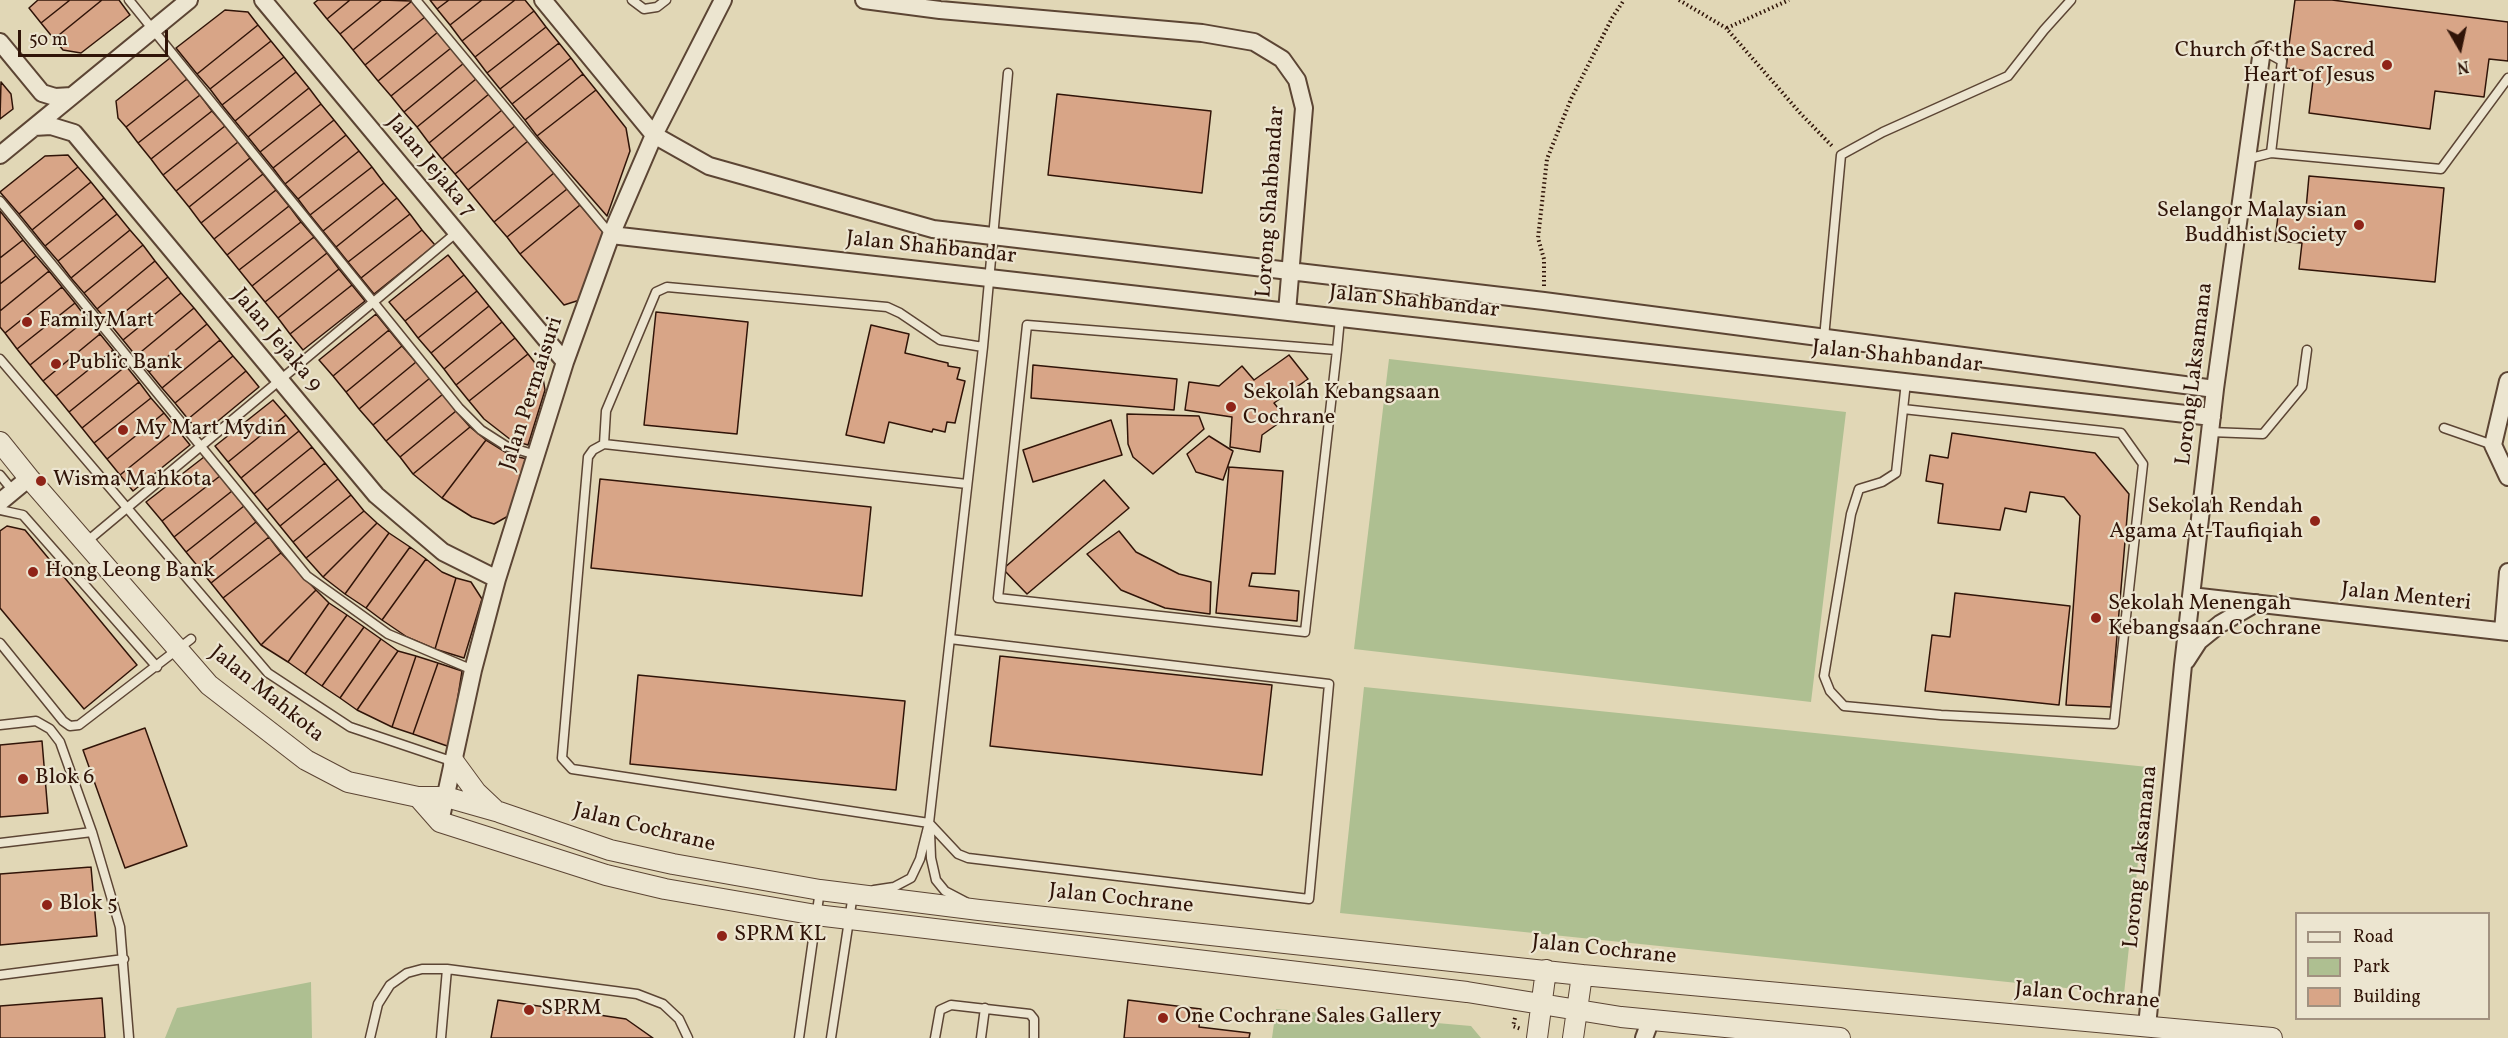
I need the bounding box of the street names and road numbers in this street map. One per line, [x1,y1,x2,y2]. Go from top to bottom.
street label: Lorong Shahbandar [1252,105,1292,299]
street label: Jalan Jejaka 7 [379,110,481,224]
street label: Jalan Shahbandar [844,227,1018,271]
street label: Jalan Shahbandar [1327,281,1501,325]
street label: Lorong Laksamana [2172,281,2220,467]
street label: Jalan Jejaka 9 [225,284,327,398]
street label: Jalan Permaisuri [496,314,570,474]
street label: Jalan Shahbandar [1810,336,1984,380]
street label: Jalan Menteri [2340,578,2472,618]
street label: Jalan Mahkota [203,641,329,749]
street label: Lorong Laksamana [2119,764,2165,950]
street label: Jalan Cochrane [570,799,718,859]
street label: Jalan Cochrane [1047,879,1195,921]
street label: Jalan Cochrane [1530,930,1678,972]
street label: Jalan Cochrane [2013,978,2161,1016]

